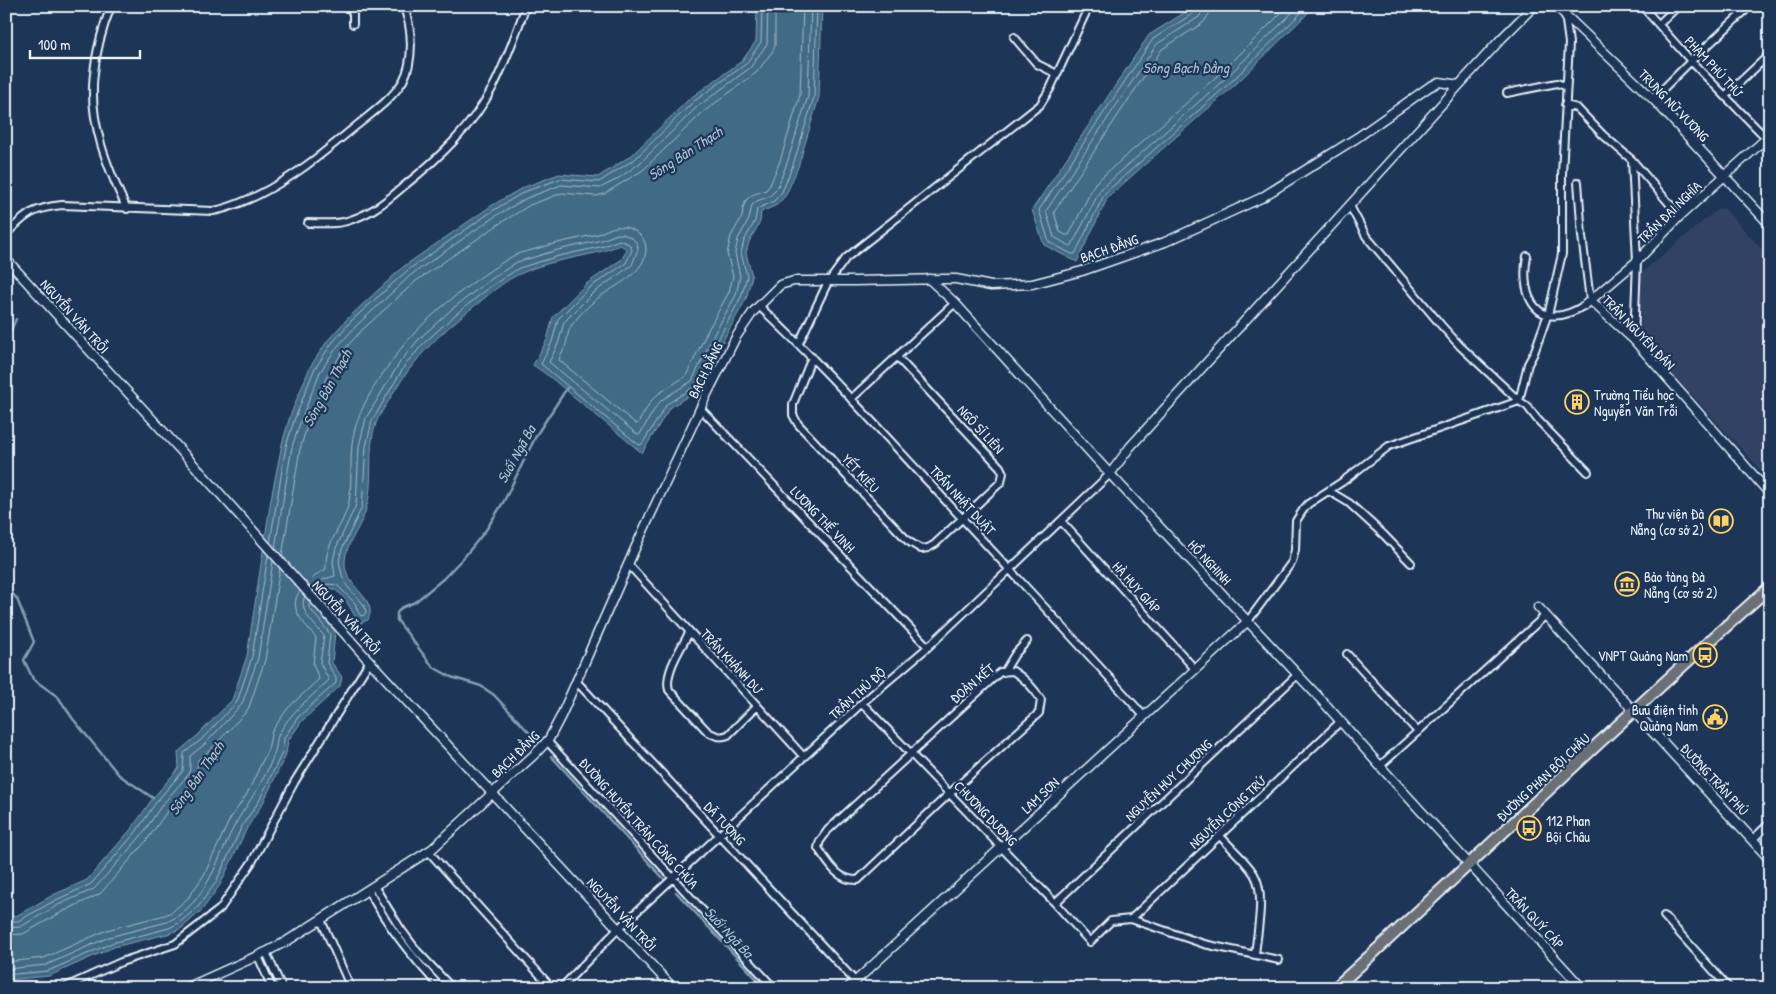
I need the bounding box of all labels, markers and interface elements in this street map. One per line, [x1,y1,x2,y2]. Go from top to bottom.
scale bar [30,28,140,60]
street label: PHẠM PHÚ THỨ [1681,31,1748,101]
text: 100 m [38,34,71,55]
water label: Sông Bạch Đằng [1143,57,1231,78]
street label: TRƯNG NỮ VƯƠNG [1635,65,1714,146]
water label: Sông Bàn Thạch [644,120,728,185]
street label: TRẦN ĐẠI NGHĨA [1633,176,1705,247]
street label: BẠCH ĐẰNG [1078,229,1141,267]
street label: NGUYỄN VĂN TRỖI [36,275,114,357]
street label: TRẦN NGUYÊN ĐÁN [1598,290,1680,374]
street label: BẠCH ĐẰNG [683,339,727,401]
water label: Sông Bàn Thạch [297,344,358,430]
place label: Trường Tiểu học Nguyễn Văn Trỗi [1594,385,1678,421]
building icon: Trường Tiểu học Nguyễn Văn Trỗi [1564,389,1590,415]
street label: NGÔ SĨ LIÊN [954,400,1008,458]
water label: Suối Ngã Ba [491,419,542,487]
street label: YẾT KIÊU [838,449,884,497]
street label: TRẦN NHẬT DUẬT [926,461,1001,539]
street label: LƯƠNG THẾ VINH [786,482,860,557]
place label: Thư viện Đà Nẵng (cơ sở 2) [1630,504,1705,540]
library icon: Thư viện Đà Nẵng (cơ sở 2) [1708,508,1734,534]
street label: HỒ NGHINH [1184,535,1236,589]
street label: HÀ HUY GIÁP [1109,557,1165,617]
place label: Bảo tàng Đà Nẵng (cơ sở 2) [1644,567,1718,603]
museum icon: Bảo tàng Đà Nẵng (cơ sở 2) [1614,571,1640,597]
street label: NGUYỄN VĂN TRỖI [308,576,386,658]
street label: TRẦN KHÁNH DƯ [697,624,768,699]
bus stop icon: VNPT Quảng Nam [1692,642,1718,668]
place label: VNPT Quảng Nam [1598,646,1688,666]
street label: ĐOÀN KẾT [946,658,999,707]
street label: TRẦN THỦ ĐỘ [825,662,889,723]
place label: Bưu điện tỉnh Quảng Nam [1632,700,1698,736]
public building icon: Bưu điện tỉnh Quảng Nam [1702,704,1728,730]
street label: BẠCH ĐẰNG [487,726,543,782]
street label: ĐƯỜNG PHAN BỘI CHÂU [1492,728,1594,825]
street label: NGUYỄN HUY CHƯƠNG [1120,735,1216,825]
water label: Sông Bàn Thạch [163,736,230,819]
street label: ĐƯỜNG TRẦN PHÚ [1677,739,1754,819]
street label: ĐƯỜNG HUYỀN TRÂN CÔNG CHÚA [575,754,703,893]
street label: NGUYỄN CÔNG TRỨ [1185,771,1270,852]
street label: LAM SƠN [1017,773,1063,817]
street label: CHƯƠNG DƯƠNG [950,776,1022,850]
street label: DÃ TƯỢNG [700,797,750,849]
place label: 112 Phan Bội Châu [1546,811,1590,846]
bus stop icon: 112 Phan Bội Châu [1516,815,1542,841]
street label: NGUYỄN VĂN TRỖI [583,873,661,955]
street label: TRẦN QUÝ CÁP [1501,883,1569,953]
water label: Suối Ngã Ba [700,902,760,964]

